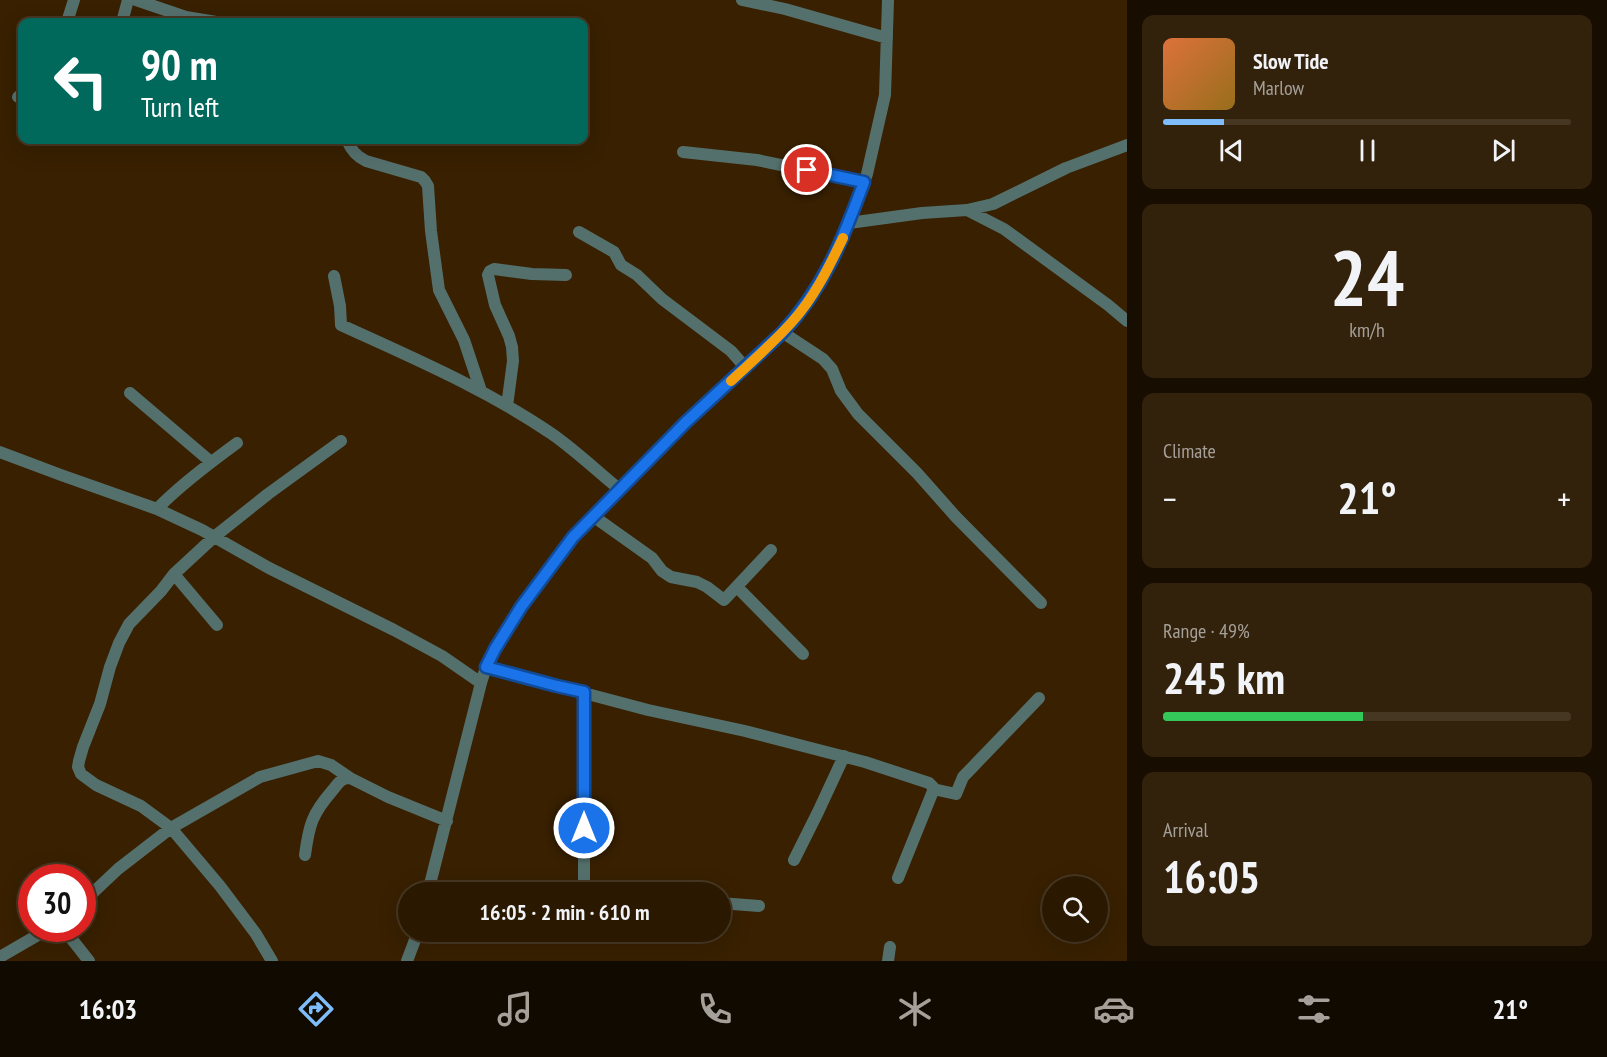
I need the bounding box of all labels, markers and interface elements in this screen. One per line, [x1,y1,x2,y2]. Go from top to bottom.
text: 90 m [141,37,218,92]
icon: left [42,42,120,120]
text: Slow Tide [1253,47,1329,75]
text: Marlow [1253,75,1304,101]
text: Turn left [141,90,219,124]
icon: previous [1215,134,1248,167]
icon: pause [1351,134,1384,167]
icon: next [1487,134,1520,167]
pin [781,144,832,195]
icon: arrive [790,153,823,186]
text: 24 [1330,227,1404,328]
text: km/h [1349,317,1385,343]
text: Climate [1163,438,1216,464]
text: 21° [1337,468,1397,526]
text: − [1163,477,1177,520]
text: + [1557,477,1571,520]
text: Range · 49% [1163,618,1250,644]
text: 245 km [1163,648,1285,706]
position arrow [552,796,616,860]
text: Arrival [1163,817,1208,843]
text: 16:05 [1163,847,1260,905]
speed limit sign: 30 [18,864,96,942]
map controls [1042,876,1108,942]
button: search [1042,876,1108,942]
text: 16:05 · 2 min · 610 m [479,898,650,926]
icon: directions [295,988,337,1030]
icon: music [494,988,536,1030]
icon: phone [694,988,736,1030]
icon: climate [894,988,936,1030]
icon: car [1093,988,1135,1030]
icon: filters [1293,988,1335,1030]
text: 16:03 [79,992,137,1026]
text: 21° [1492,992,1528,1026]

